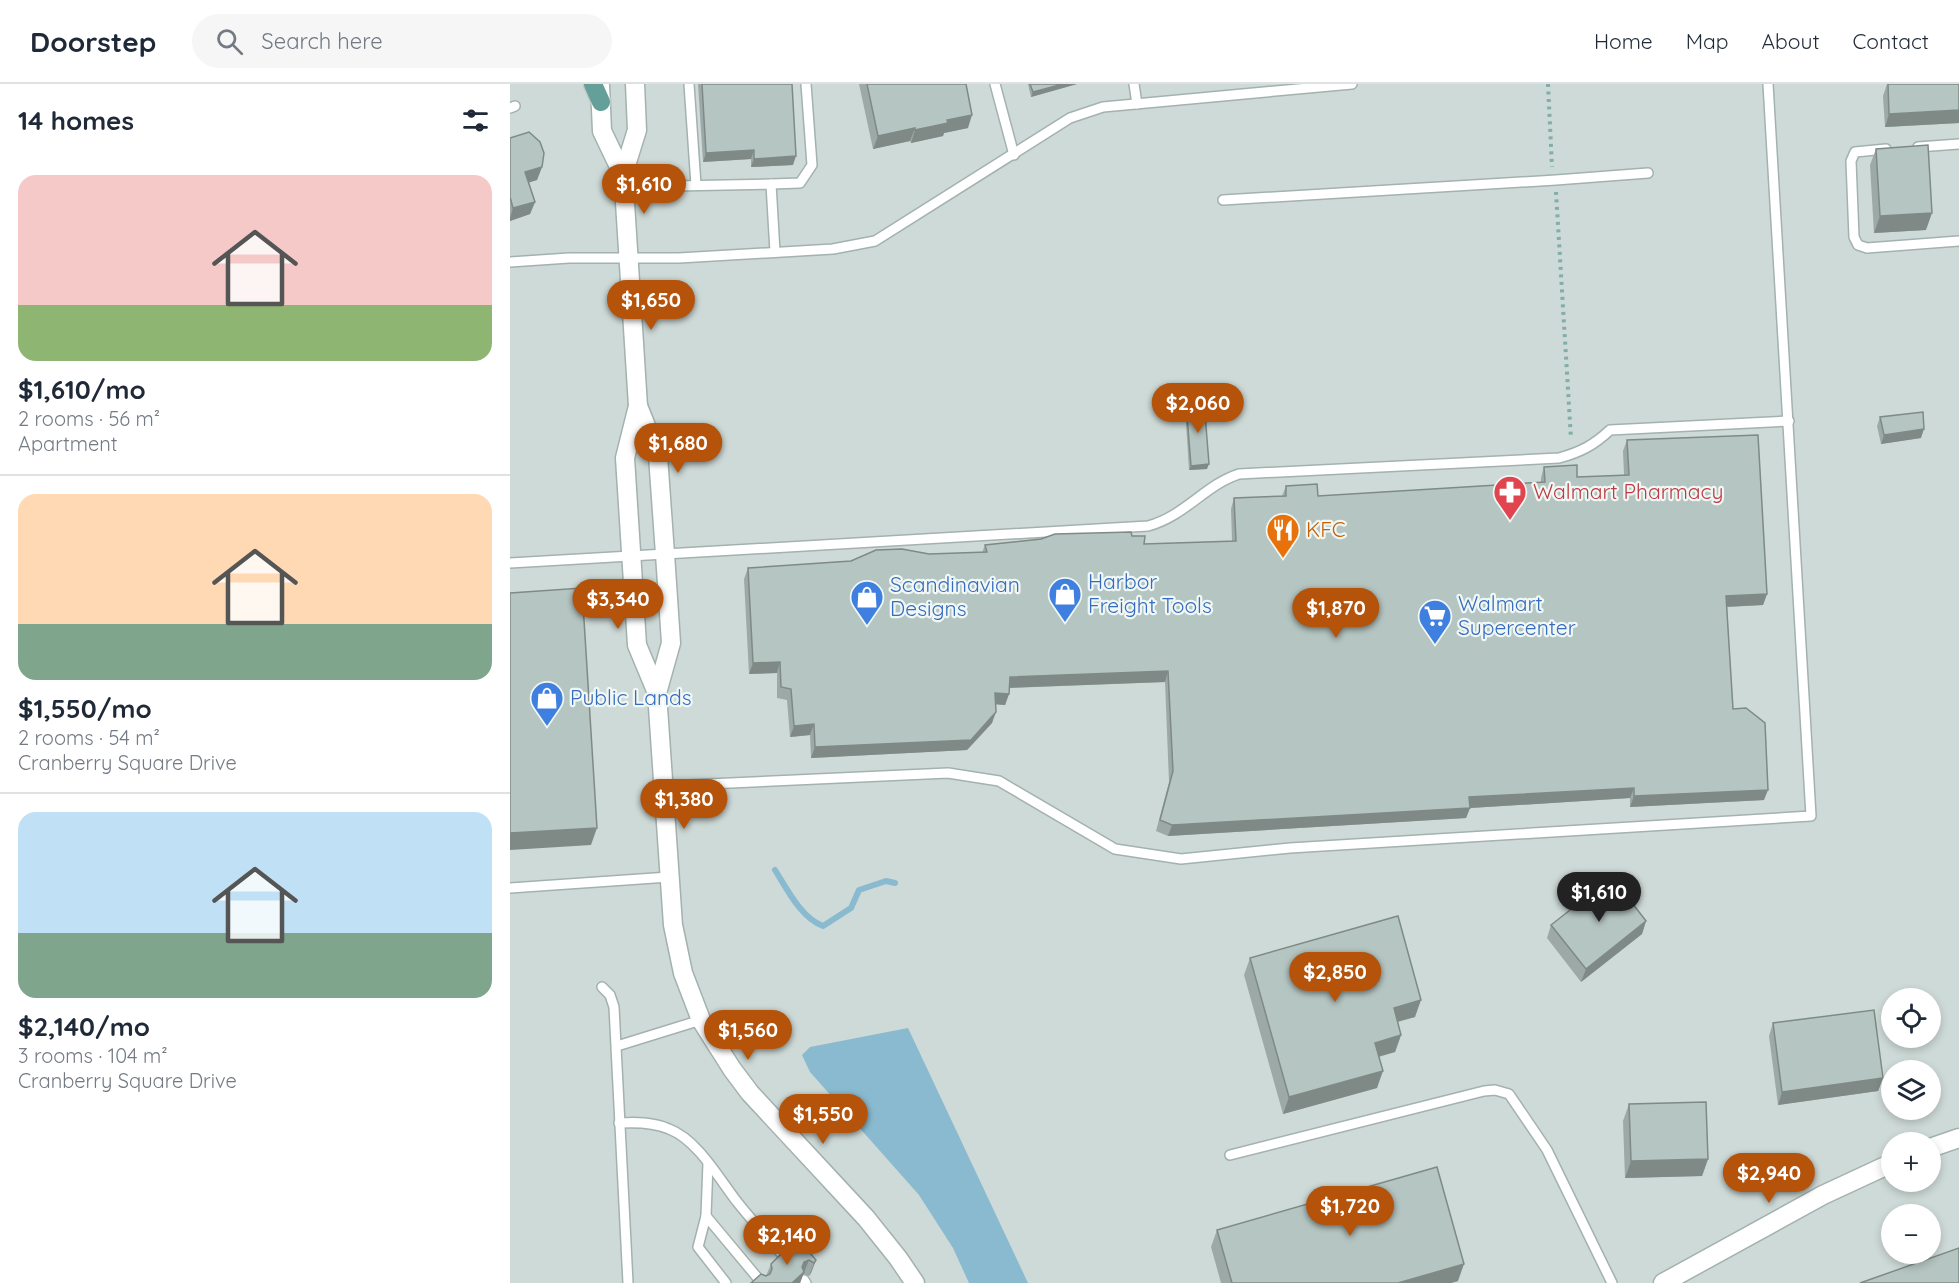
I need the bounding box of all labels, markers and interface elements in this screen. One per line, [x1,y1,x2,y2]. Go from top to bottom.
search box [192,14,612,68]
text: Doorstep [30,24,156,59]
icon: search [213,25,246,58]
text: Search here [261,27,383,55]
text: Home [1594,28,1653,54]
text: Map [1686,28,1729,54]
text: About [1762,28,1820,54]
text: Contact [1853,28,1929,54]
text: 14 homes [18,104,134,137]
icon: filters [459,104,492,137]
pin: $1,610 [595,164,693,215]
text: $1,610 [616,171,672,196]
icon: home [201,214,309,322]
pin: $1,650 [602,280,700,331]
text: $1,650 [621,287,681,312]
text: $1,610/mo [18,373,146,406]
pin: $2,060 [1149,383,1247,434]
text: $2,060 [1166,390,1230,415]
text: 2 rooms · 56 m² [18,406,160,431]
pin: $1,680 [629,423,727,474]
text: $1,680 [648,430,708,455]
text: Apartment [18,431,118,456]
pharmacy icon: Walmart Pharmacy [1492,474,1528,521]
place label: Walmart Pharmacy [1533,478,1723,504]
restaurant icon: KFC [1265,512,1301,559]
place label: KFC [1306,516,1346,542]
icon: home [201,533,309,641]
place label: Harbor Freight Tools [1088,568,1212,618]
place label: Scandinavian Designs [890,571,1020,621]
shop icon: Harbor Freight Tools [1047,576,1083,623]
pin: $3,340 [569,579,667,630]
shop icon: Scandinavian Designs [849,579,885,626]
text: $3,340 [587,586,649,611]
pin: $1,870 [1287,588,1385,639]
place label: Walmart Supercenter [1458,590,1576,640]
text: $1,870 [1306,595,1366,620]
supermarket icon: Walmart Supercenter [1417,598,1453,645]
shop icon: Public Lands [529,680,565,727]
place label: Public Lands [570,684,692,710]
text: $1,550/mo [18,692,152,725]
text: 2 rooms · 54 m² [18,725,160,750]
text: Cranberry Square Drive [18,750,237,775]
pin: $1,380 [635,779,733,830]
text: $1,380 [654,786,714,811]
icon: home [201,851,309,959]
pin: $1,610 [1550,872,1648,923]
text: $1,610 [1571,879,1627,904]
pin: $2,850 [1286,952,1384,1003]
text: $2,850 [1303,959,1367,984]
map controls [1881,988,1941,1264]
button: locate [1881,988,1941,1048]
text: $2,140/mo [18,1010,150,1043]
pin: $1,560 [699,1010,797,1061]
text: $1,560 [718,1017,778,1042]
text: 3 rooms · 104 m² [18,1043,168,1068]
button: layers [1881,1060,1941,1120]
text: Cranberry Square Drive [18,1068,237,1093]
pin: $1,550 [774,1094,872,1145]
text: $1,550 [793,1101,853,1126]
button: + [1881,1132,1941,1192]
pin: $2,940 [1720,1153,1818,1204]
text: $2,940 [1737,1160,1801,1185]
pin: $1,720 [1301,1186,1399,1237]
text: $1,720 [1320,1193,1380,1218]
button: − [1881,1204,1941,1264]
pin: $2,140 [738,1215,836,1266]
text: $2,140 [757,1222,817,1247]

